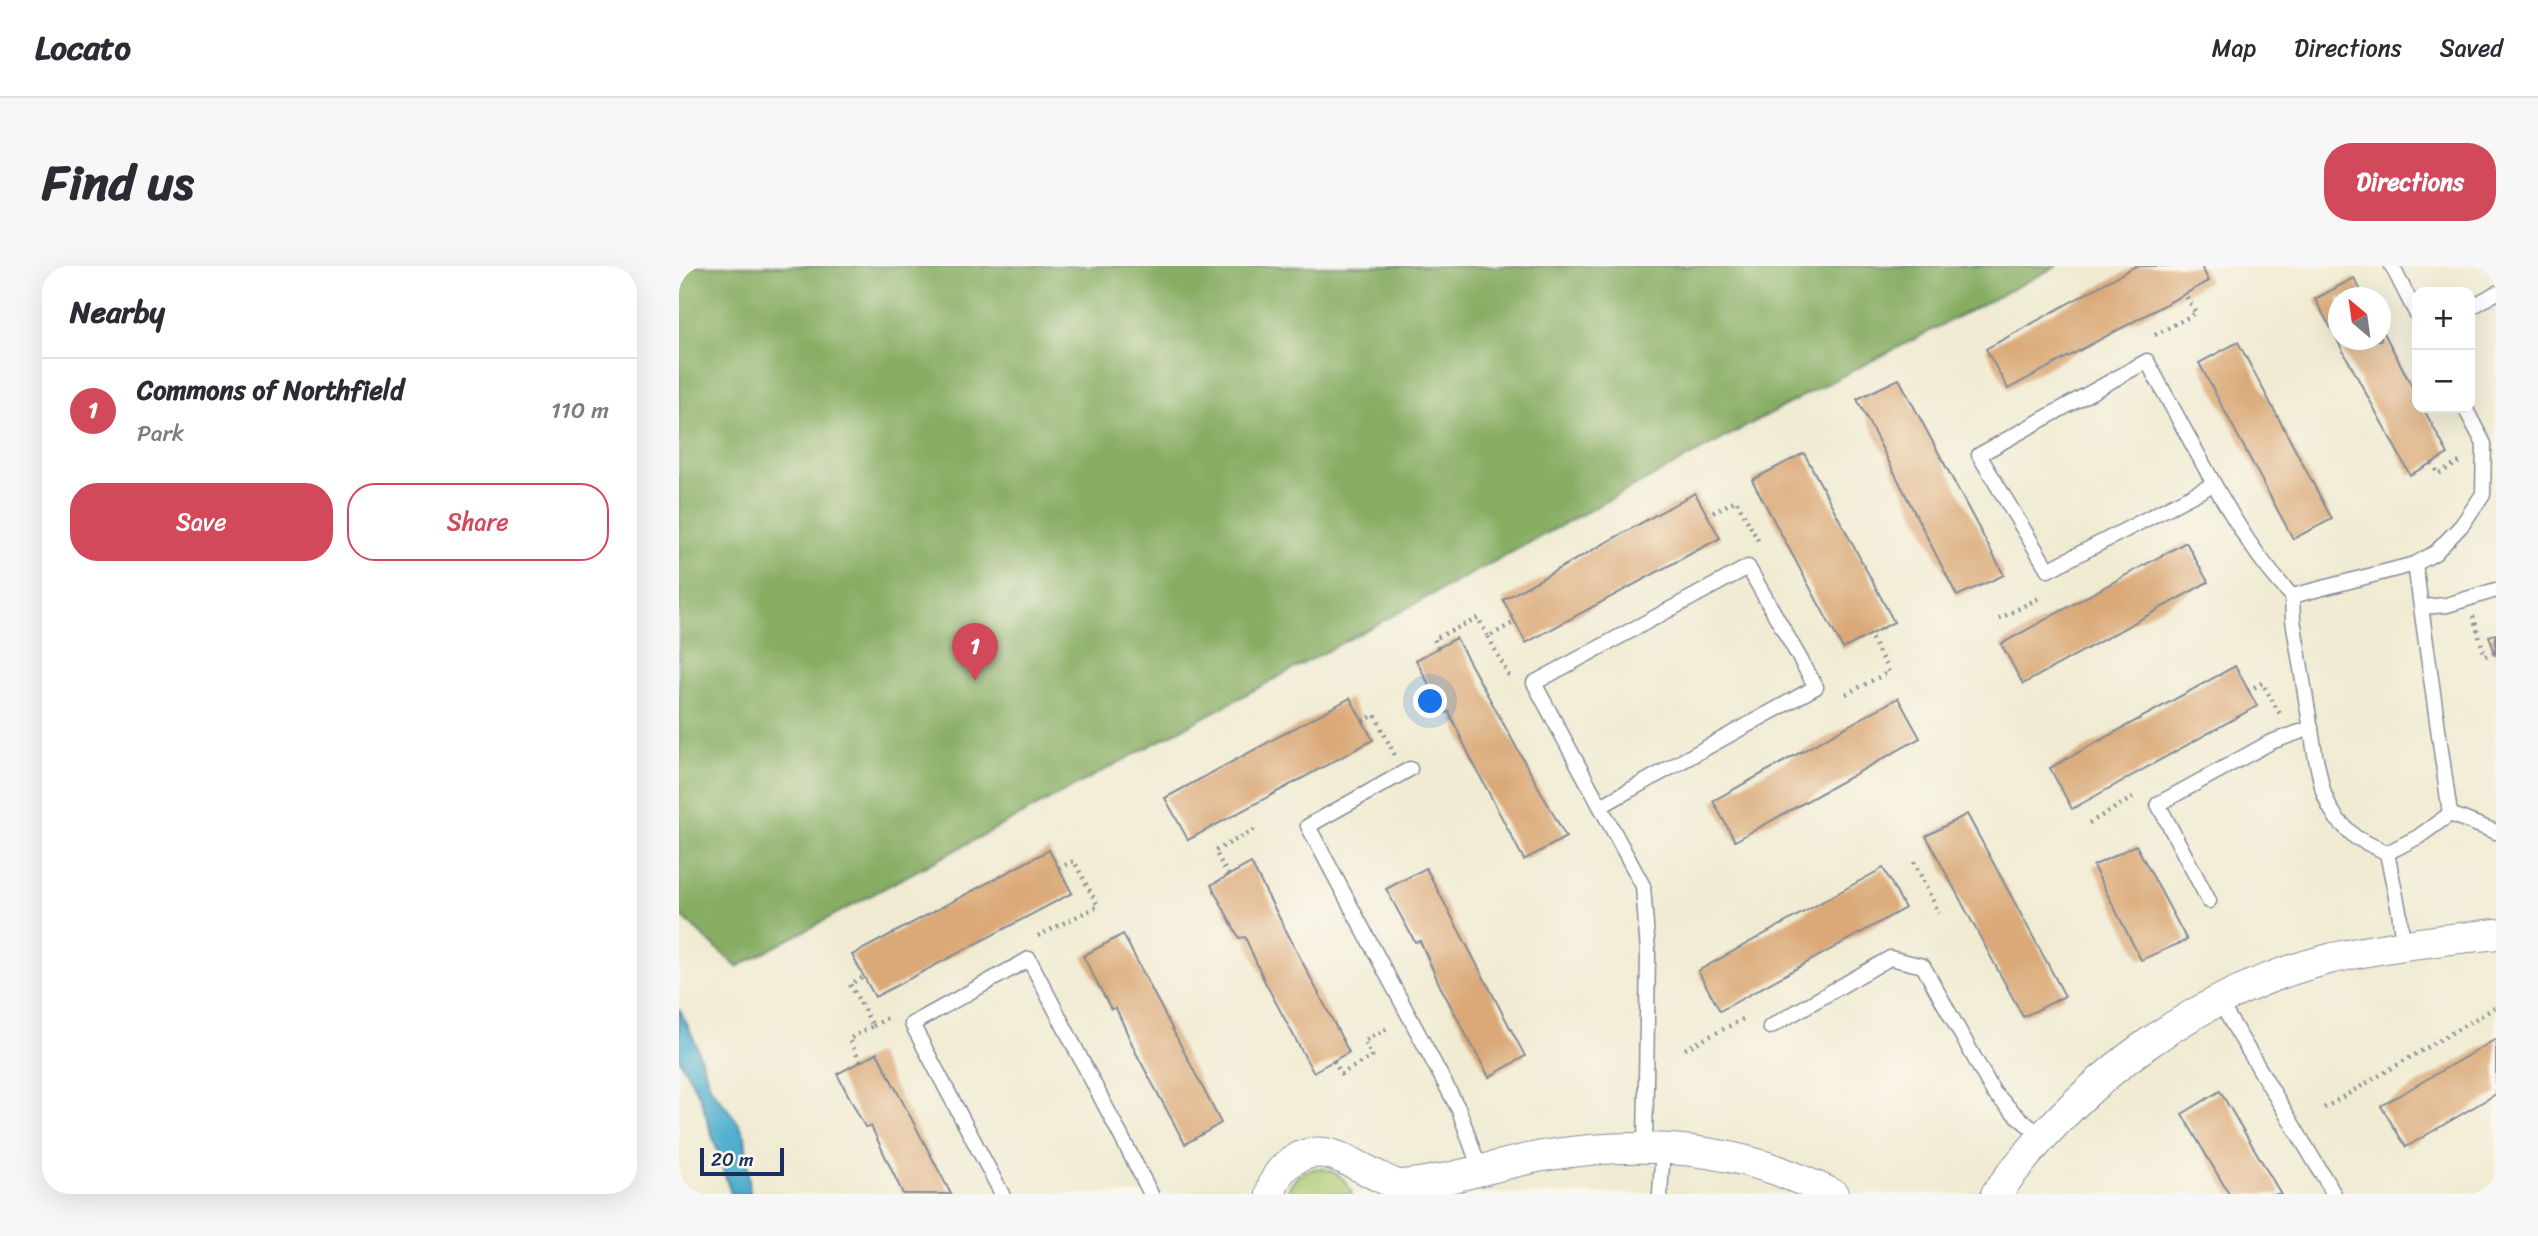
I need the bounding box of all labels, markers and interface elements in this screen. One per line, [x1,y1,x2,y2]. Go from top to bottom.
text: Locato [35,19,131,77]
text: Map [2212,27,2256,69]
text: Directions [2294,27,2402,69]
text: Saved [2440,27,2503,69]
text: Find us [42,139,194,226]
button: Directions [2324,143,2496,221]
text: Nearby [70,285,165,339]
north arrow [2328,287,2391,350]
map controls [2412,287,2475,413]
button: + [2412,287,2475,350]
button: − [2412,350,2475,413]
text: Commons of Northfield [137,367,404,413]
text: 1 [88,390,98,431]
text: 110 m [551,390,609,431]
text: Park [137,413,184,454]
button: Save [70,483,333,561]
button: Share [347,483,609,561]
pin: 1 [952,623,998,681]
your location [1413,684,1447,718]
text: 20 m [711,1143,754,1176]
scale bar [700,1145,784,1177]

